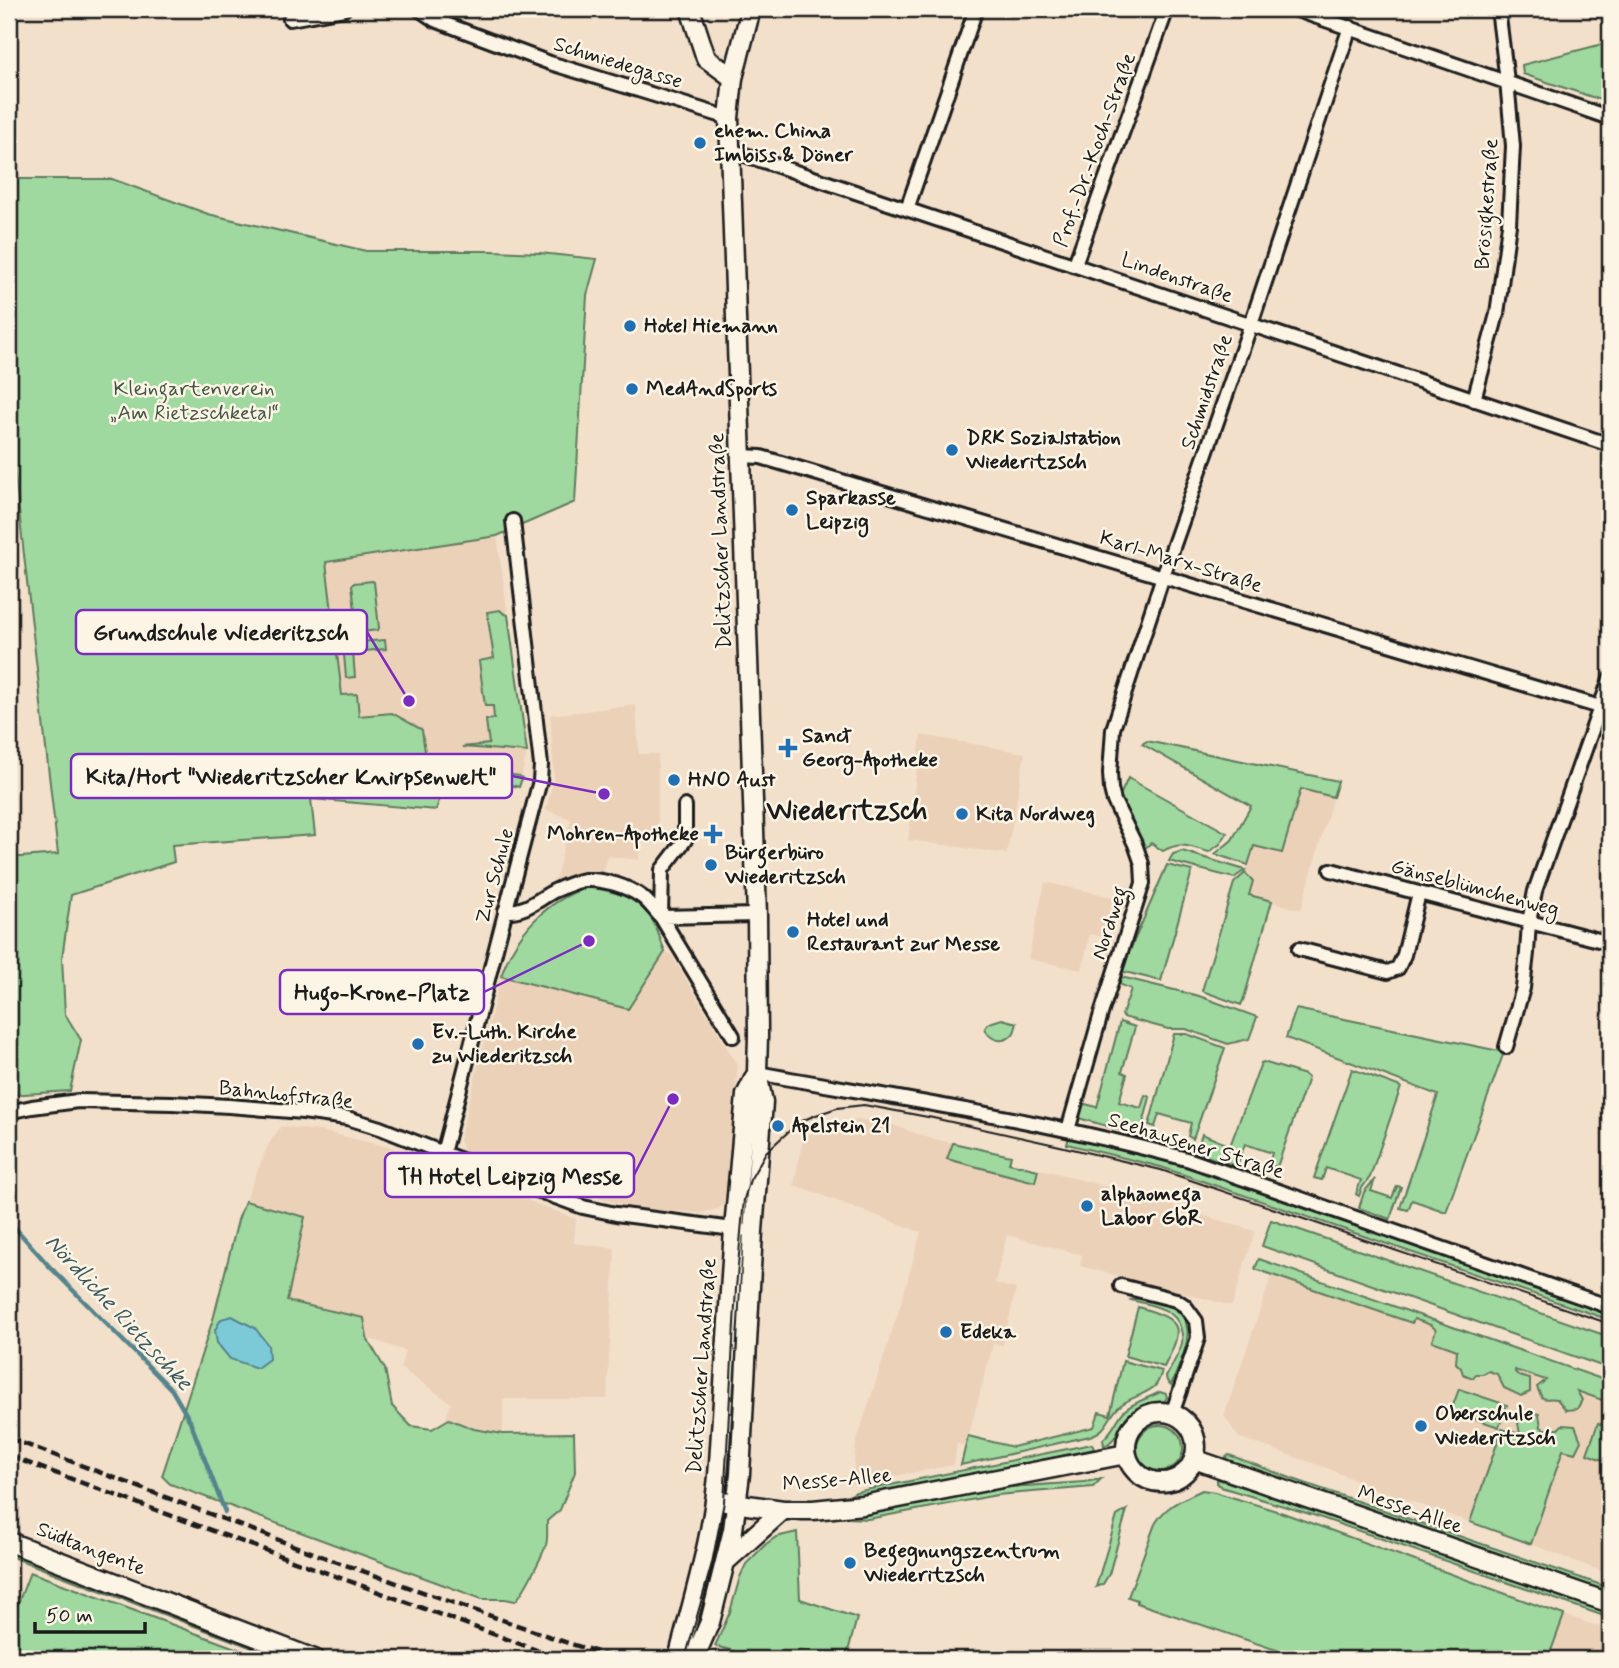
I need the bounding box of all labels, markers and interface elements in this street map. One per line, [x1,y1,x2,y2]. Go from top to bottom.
street label: Schmiedegasse [550,30,686,97]
street label: Prof.-Dr.-Koch-Straße [1047,49,1143,251]
place label: ehem. China Imbiss & Döner [714,117,854,169]
marker: ehem. China Imbiss & Döner [692,135,708,151]
street label: Brösigkestraße [1468,138,1508,271]
street label: Lindenstraße [1117,246,1237,310]
place label: Hotel Hiemann [644,312,778,340]
marker: Hotel Hiemann [622,318,638,334]
street label: Schmidstraße [1174,331,1240,453]
park label: Kleingartenverein „Am Rietzschketal“ [109,375,279,427]
place label: MedAndSports [646,375,778,403]
marker: MedAndSports [624,381,640,397]
place label: DRK Sozialstation Wiederitzsch [965,424,1121,476]
street label: Delitzscher Landstraße [703,432,739,650]
marker: DRK Sozialstation Wiederitzsch [944,442,960,458]
place label: Sparkasse Leipzig [806,484,896,538]
marker: Sparkasse Leipzig [784,502,800,518]
street label: Karl-Marx-Straße [1096,524,1266,600]
callout: Grundschule Wiederitzsch [76,610,367,654]
text: Grundschule Wiederitzsch [93,619,349,649]
place label: Sanct Georg-Apotheke [802,722,938,776]
marker: Sanct Georg-Apotheke [780,740,796,756]
callout: Kita/Hort "Wiederitzscher Knirpsenwelt" [71,754,512,798]
text: Kita/Hort "Wiederitzscher Knirpsenwelt" [86,763,496,793]
place label: HNO Aust [688,766,776,794]
marker: HNO Aust [666,772,682,788]
district label: Wiederitzsch [766,793,928,830]
place label: Kita Nordweg [976,800,1095,828]
marker: Kita Nordweg [954,806,970,822]
place label: Mohren-Apotheke [547,820,699,849]
street label: Zur Schule [469,825,521,927]
marker: Mohren-Apotheke [705,826,721,842]
place label: Bürgerbüro Wiederitzsch [724,839,846,891]
street label: Gänseblümchenweg [1387,852,1562,925]
marker: Bürgerbüro Wiederitzsch [703,857,719,873]
street label: Nordweg [1085,883,1137,964]
place label: Hotel und Restaurant zur Messe [807,906,1000,958]
marker: Hotel und Restaurant zur Messe [785,924,801,940]
callout: Hugo-Krone-Platz [280,970,484,1014]
text: Hugo-Krone-Platz [294,979,471,1012]
place label: Ev.-Luth. Kirche zu Wiederitzsch [432,1018,577,1070]
marker: Ev.-Luth. Kirche zu Wiederitzsch [410,1036,426,1052]
street label: Bahnhofstraße [217,1074,355,1116]
street label: Seehausener Straße [1104,1106,1288,1186]
place label: Apelstein 21 [792,1112,890,1141]
marker: Apelstein 21 [770,1118,786,1134]
callout: TH Hotel Leipzig Messe [385,1153,634,1197]
text: TH Hotel Leipzig Messe [397,1163,623,1195]
place label: alphaomega Labor GbR [1101,1180,1202,1232]
marker: alphaomega Labor GbR [1079,1198,1095,1214]
water label: Nördliche Rietzschke [38,1228,199,1398]
street label: Delitzscher Landstraße [680,1257,724,1475]
place label: Edeka [960,1318,1017,1346]
marker: Edeka [938,1324,954,1340]
place label: Oberschule Wiederitzsch [1434,1400,1556,1452]
marker: Oberschule Wiederitzsch [1413,1418,1429,1434]
street label: Messe-Allee [781,1461,893,1499]
street label: Messe-Allee [1354,1479,1466,1541]
street label: Südtangente [32,1515,150,1583]
place label: Begegnungszentrum Wiederitzsch [863,1537,1060,1589]
marker: Begegnungszentrum Wiederitzsch [842,1555,858,1571]
scale bar [35,1591,145,1635]
text: 50 m [46,1602,93,1630]

